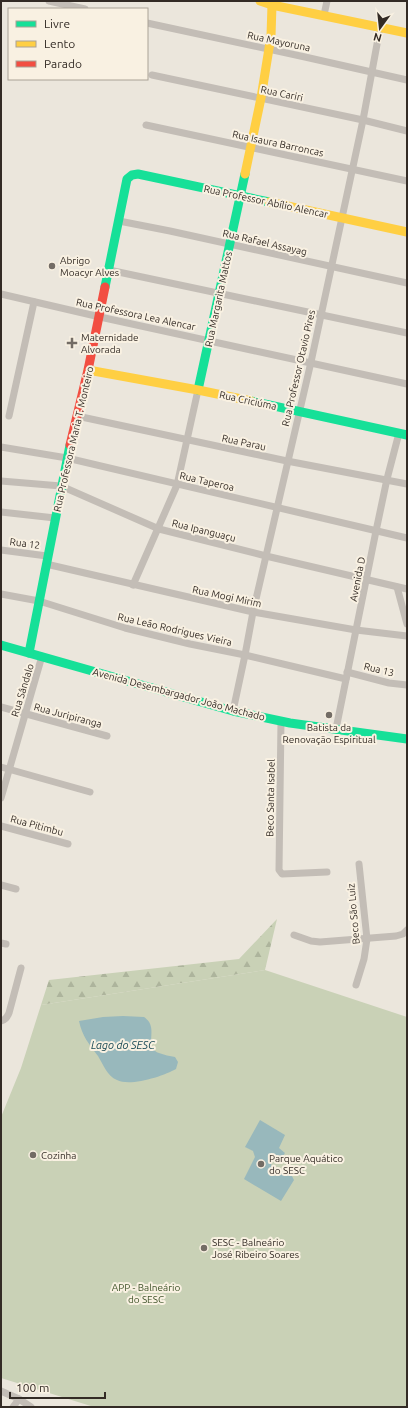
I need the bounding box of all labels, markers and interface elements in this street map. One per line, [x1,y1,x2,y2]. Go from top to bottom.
legend [8,8,148,80]
north arrow [360,8,400,48]
text: Livre [44,17,70,30]
street label: Rua Mayoruna [246,29,311,54]
text: N [372,31,383,45]
text: Lento [44,37,75,50]
text: Parado [44,57,82,70]
street label: Rua Cariri [260,84,304,103]
street label: Rua Isaura Barroncas [231,128,325,159]
street label: Rua Professor Abílio Alencar [203,183,329,220]
street label: Rua Rafael Assayag [222,227,308,258]
street label: Rua Margarita Mattos [203,250,234,348]
place label: Abrigo Moacyr Alves [60,255,119,278]
marker: Abrigo Moacyr Alves [47,261,57,271]
street label: Rua Professora Lea Alencar [75,296,197,333]
street label: Rua Professor Otavio Pires [280,309,317,427]
place label: Maternidade Alvorada [81,332,139,355]
marker: Maternidade Alvorada [66,337,78,349]
street label: Rua Professora Maria T. Monteiro [51,365,96,513]
street label: Rua Criciúma [218,389,278,412]
street label: Rua Parau [221,432,267,453]
street label: Rua Taperoa [178,470,235,493]
street label: Rua Ipanguaçu [171,517,237,544]
street label: Rua 12 [9,536,41,551]
street label: Avenida D [348,556,367,602]
street label: Rua Mogi Mirim [191,584,262,609]
street label: Rua Leão Rodrigues Vieira [117,611,233,648]
street label: Rua 13 [363,660,395,679]
street label: Rua Sândalo [9,662,36,718]
street label: Avenida Desembargador João Machado [92,666,266,723]
street label: Rua Juripiranga [33,701,103,730]
marker: Batista da Renovação Espiritual [324,710,334,720]
place label: Batista da Renovação Espiritual [282,722,376,745]
street label: Beco Santa Isabel [264,758,277,837]
street label: Rua Pitimbu [9,813,65,838]
street label: Beco São Luiz [345,883,362,945]
water label: Lago do SESC [91,1039,156,1051]
marker: Cozinha [28,1150,38,1160]
place label: Cozinha [41,1150,76,1161]
place label: Parque Aquático do SESC [269,1153,343,1176]
marker: Parque Aquático do SESC [256,1159,266,1169]
place label: SESC - Balneário José Ribeiro Soares [212,1237,299,1260]
marker: SESC - Balneário José Ribeiro Soares [199,1243,209,1253]
park label: APP - Balneário do SESC [112,1282,180,1305]
scale bar [10,1374,105,1400]
text: 100 m [16,1381,49,1394]

